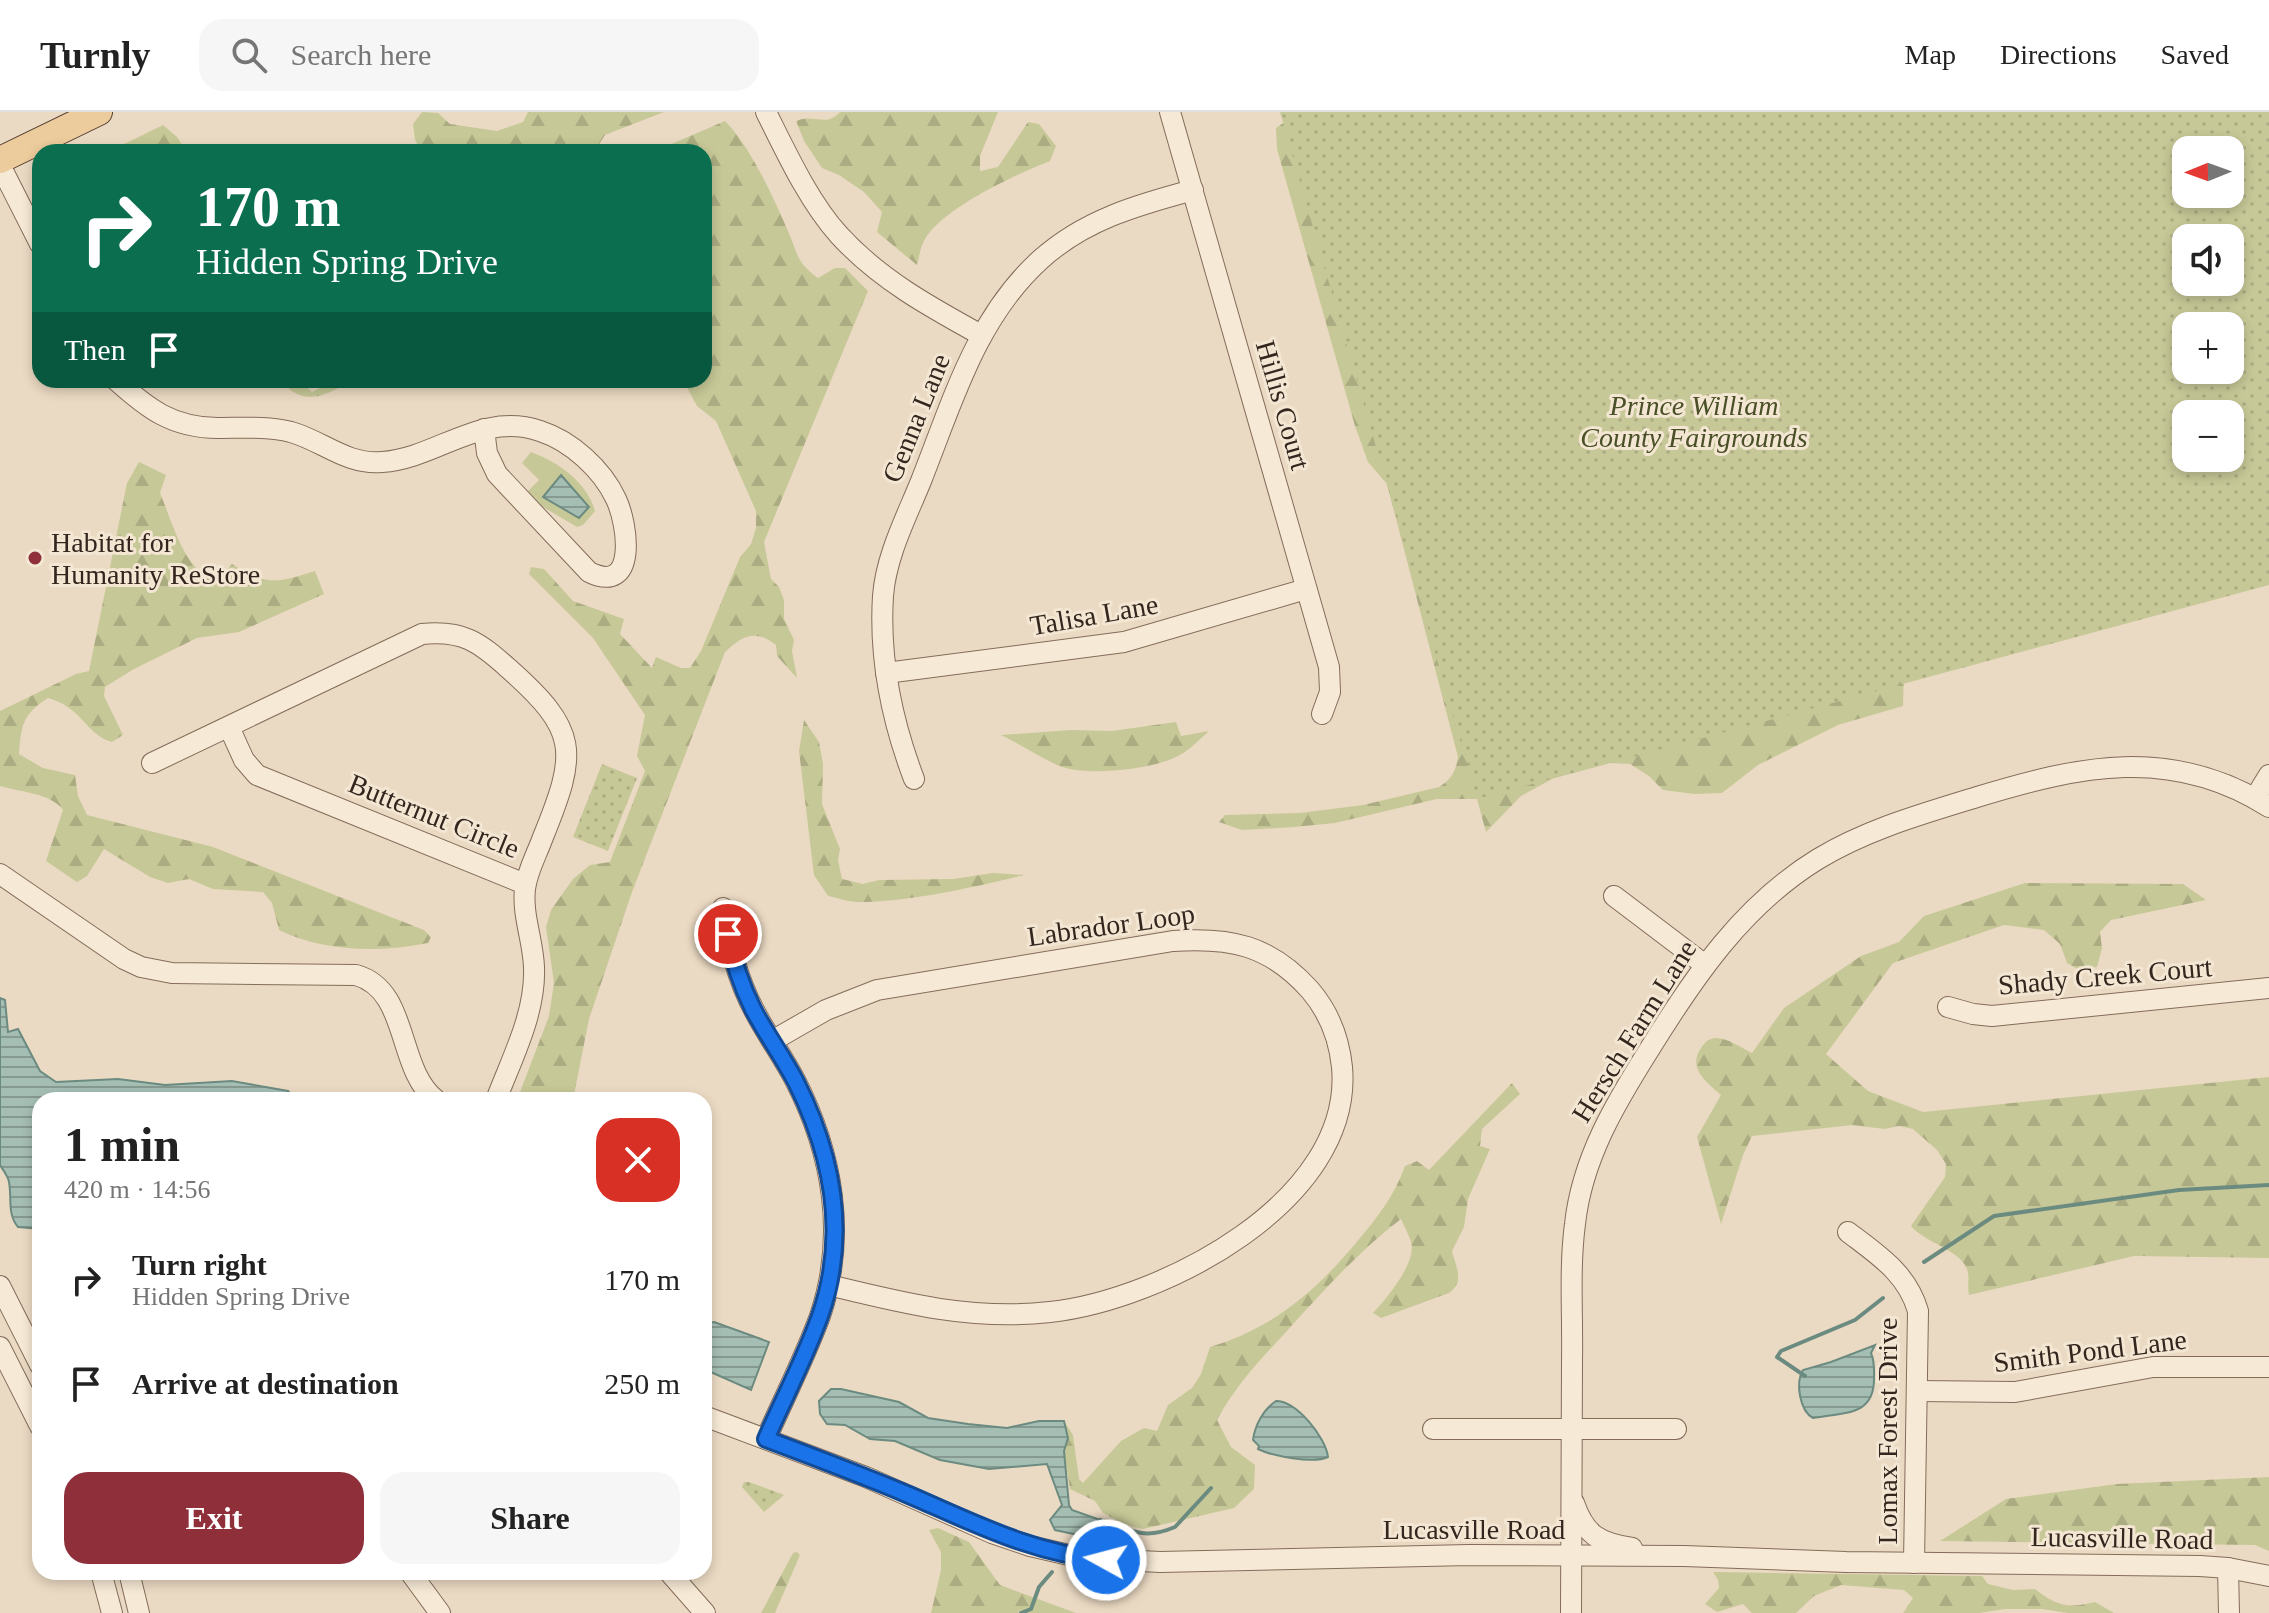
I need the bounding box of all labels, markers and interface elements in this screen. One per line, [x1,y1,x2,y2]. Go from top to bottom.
search box [199,19,759,91]
icon: search [227,33,271,77]
text: Turnly [40,34,151,76]
text: Search here [291,38,431,71]
text: Map [1905,39,1956,70]
text: Directions [2000,39,2117,70]
text: Saved [2161,39,2229,70]
north arrow [2172,136,2244,208]
map controls [2172,136,2244,472]
icon: right [64,176,168,280]
text: 170 m [196,176,341,238]
button: sound [2172,224,2244,296]
text: Hidden Spring Drive [196,242,498,282]
button: + [2172,312,2244,384]
icon: arrive [142,328,186,372]
text: Then [64,333,126,366]
street label: Hillis Court [1250,337,1316,473]
street label: Genna Lane [876,349,956,487]
park label: Prince William County Fairgrounds [1580,390,1808,453]
button: − [2172,400,2244,472]
place label: Habitat for Humanity ReStore [51,527,260,590]
marker: Habitat for Humanity ReStore [26,549,44,567]
street label: Talisa Lane [1028,588,1160,642]
street label: Butternut Circle [344,768,524,864]
street label: Labrador Loop [1025,898,1197,952]
pin [694,900,762,968]
icon: arrive [706,912,750,956]
street label: Hersch Farm Lane [1566,934,1702,1128]
street label: Shady Creek Court [1997,951,2213,1001]
text: 1 min [64,1118,180,1171]
button: close [596,1118,680,1202]
text: 420 m · 14:56 [64,1175,211,1204]
text: Turn right [132,1248,267,1281]
icon: right [64,1258,108,1302]
text: 170 m [604,1263,680,1296]
text: Hidden Spring Drive [132,1282,350,1311]
street label: Lomax Forest Drive [1872,1317,1903,1545]
street label: Smith Pond Lane [1992,1324,2188,1378]
icon: arrive [64,1362,108,1406]
text: Arrive at destination [132,1367,399,1400]
text: 250 m [604,1367,680,1400]
button: Exit [64,1472,364,1564]
button: Share [380,1472,680,1564]
street label: Lucasville Road [1383,1514,1565,1545]
position arrow [1064,1518,1148,1602]
street label: Lucasville Road [2030,1521,2214,1555]

